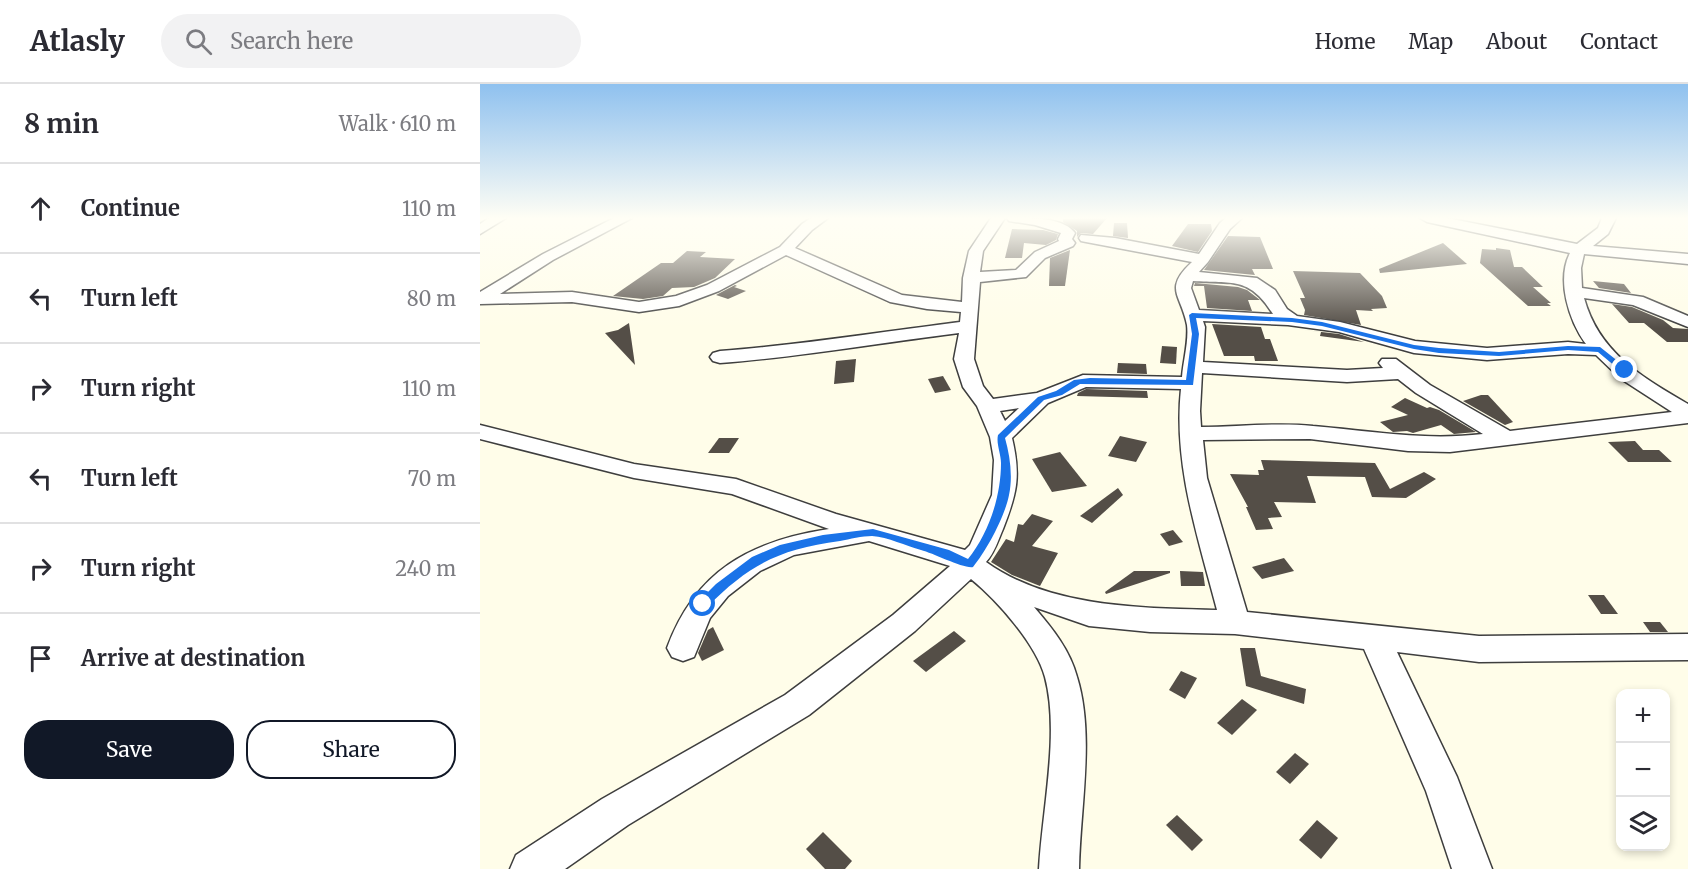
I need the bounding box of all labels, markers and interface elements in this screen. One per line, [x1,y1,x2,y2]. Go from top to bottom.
search box [161,14,581,68]
text: Atlasly [30,23,125,59]
icon: search [182,25,215,58]
text: Search here [230,27,353,55]
text: Home [1315,28,1375,55]
text: Map [1408,28,1453,55]
text: About [1486,28,1547,55]
text: Contact [1580,28,1658,55]
text: 8 min [24,107,99,140]
text: Walk · 610 m [339,111,456,136]
icon: ahead [24,192,57,225]
text: Continue [81,194,180,222]
text: 110 m [402,196,456,221]
icon: left [24,282,57,315]
text: Turn left [81,284,178,312]
text: 80 m [407,286,456,311]
route end [1611,356,1637,382]
icon: right [24,372,57,405]
text: Turn right [81,374,195,402]
text: 110 m [402,376,456,401]
icon: left [24,462,57,495]
text: Turn left [81,464,178,492]
text: 70 m [408,466,456,491]
icon: right [24,552,57,585]
text: Turn right [81,554,195,582]
text: 240 m [395,556,456,581]
route start [689,590,715,616]
icon: arrive [24,642,57,675]
text: Arrive at destination [81,644,305,672]
map controls [1616,689,1670,851]
button: + [1616,689,1670,743]
button: Save [24,720,234,779]
button: Share [246,720,456,779]
button: − [1616,743,1670,797]
button: layers [1616,797,1670,851]

